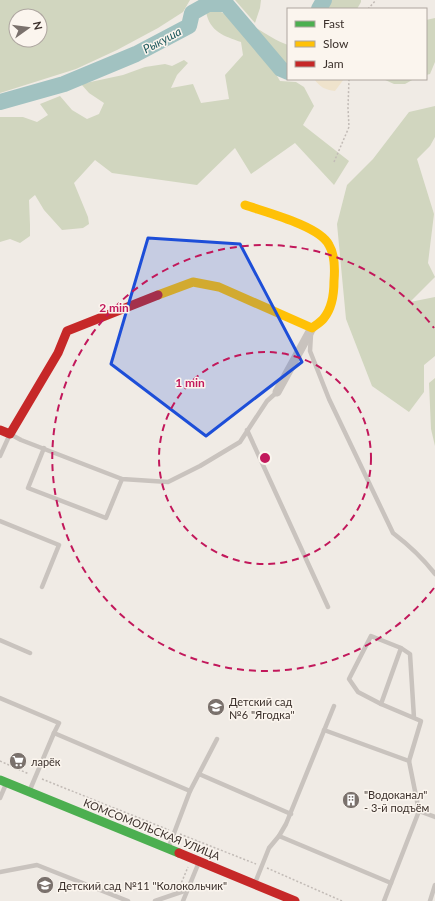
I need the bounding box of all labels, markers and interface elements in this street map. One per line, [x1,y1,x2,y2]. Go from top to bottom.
north arrow [8,8,48,48]
legend [287,8,427,80]
text: Fast [323,16,345,31]
text: N [31,20,46,31]
water label: Рыкуша [140,24,184,56]
text: Slow [323,36,349,51]
text: Jam [323,56,344,71]
text: 2 min [99,300,129,315]
text: 1 min [175,375,205,390]
centre of rings [258,451,272,465]
place label: Детский сад №6 "Ягодка" [229,695,294,721]
school or university icon: Детский сад №6 "Ягодка" [206,697,226,717]
supermarket icon: ларёк [8,751,28,771]
place label: ларёк [31,755,61,768]
place label: "Водоканал" - 3-й подъём [364,788,429,814]
building icon: "Водоканал" - 3-й подъём [341,790,361,810]
street label: КОМСОМОЛЬСКАЯ УЛИЦА [82,796,223,863]
school or university icon: Детский сад №11 "Колокольчик" [35,875,55,895]
place label: Детский сад №11 "Колокольчик" [58,879,227,892]

